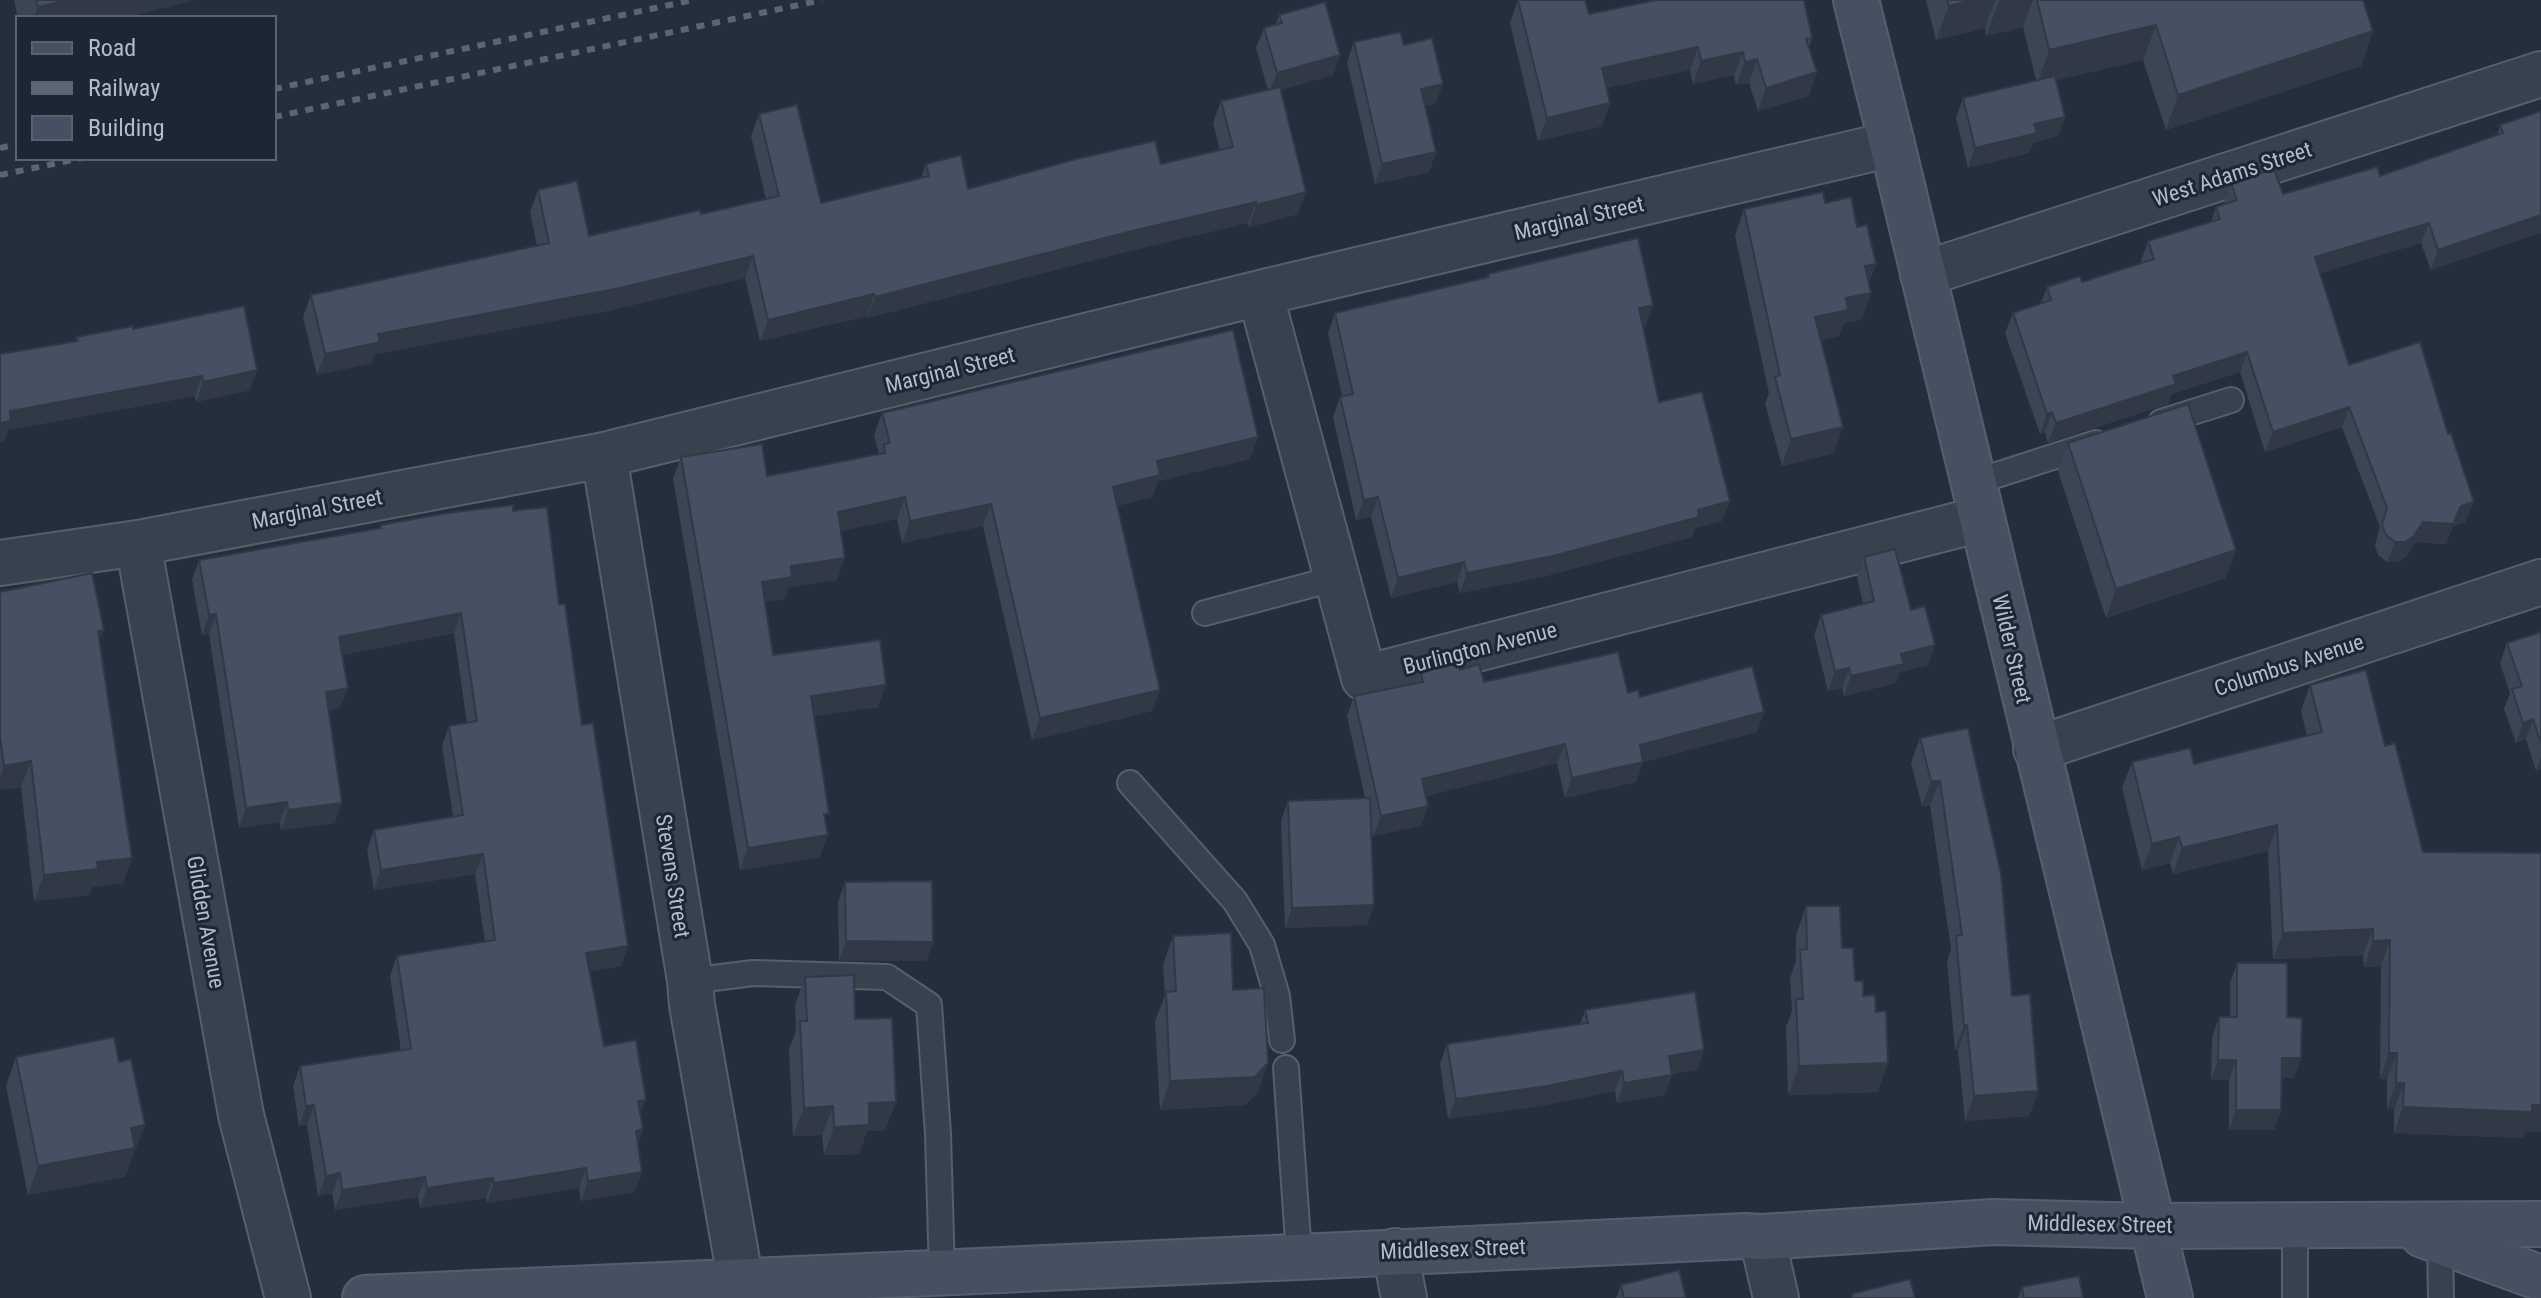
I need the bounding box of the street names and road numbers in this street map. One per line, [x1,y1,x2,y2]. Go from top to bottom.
street label: West Adams Street [2149,137,2315,211]
street label: Marginal Street [1512,191,1646,245]
street label: Marginal Street [883,342,1017,398]
street label: Marginal Street [250,484,384,534]
street label: Wilder Street [1987,592,2037,706]
street label: Burlington Avenue [1401,617,1559,679]
street label: Columbus Avenue [2211,629,2367,701]
street label: Stevens Street [651,812,695,940]
street label: Glidden Avenue [182,854,230,990]
street label: Middlesex Street [2027,1210,2173,1238]
street label: Middlesex Street [1380,1234,1526,1264]

